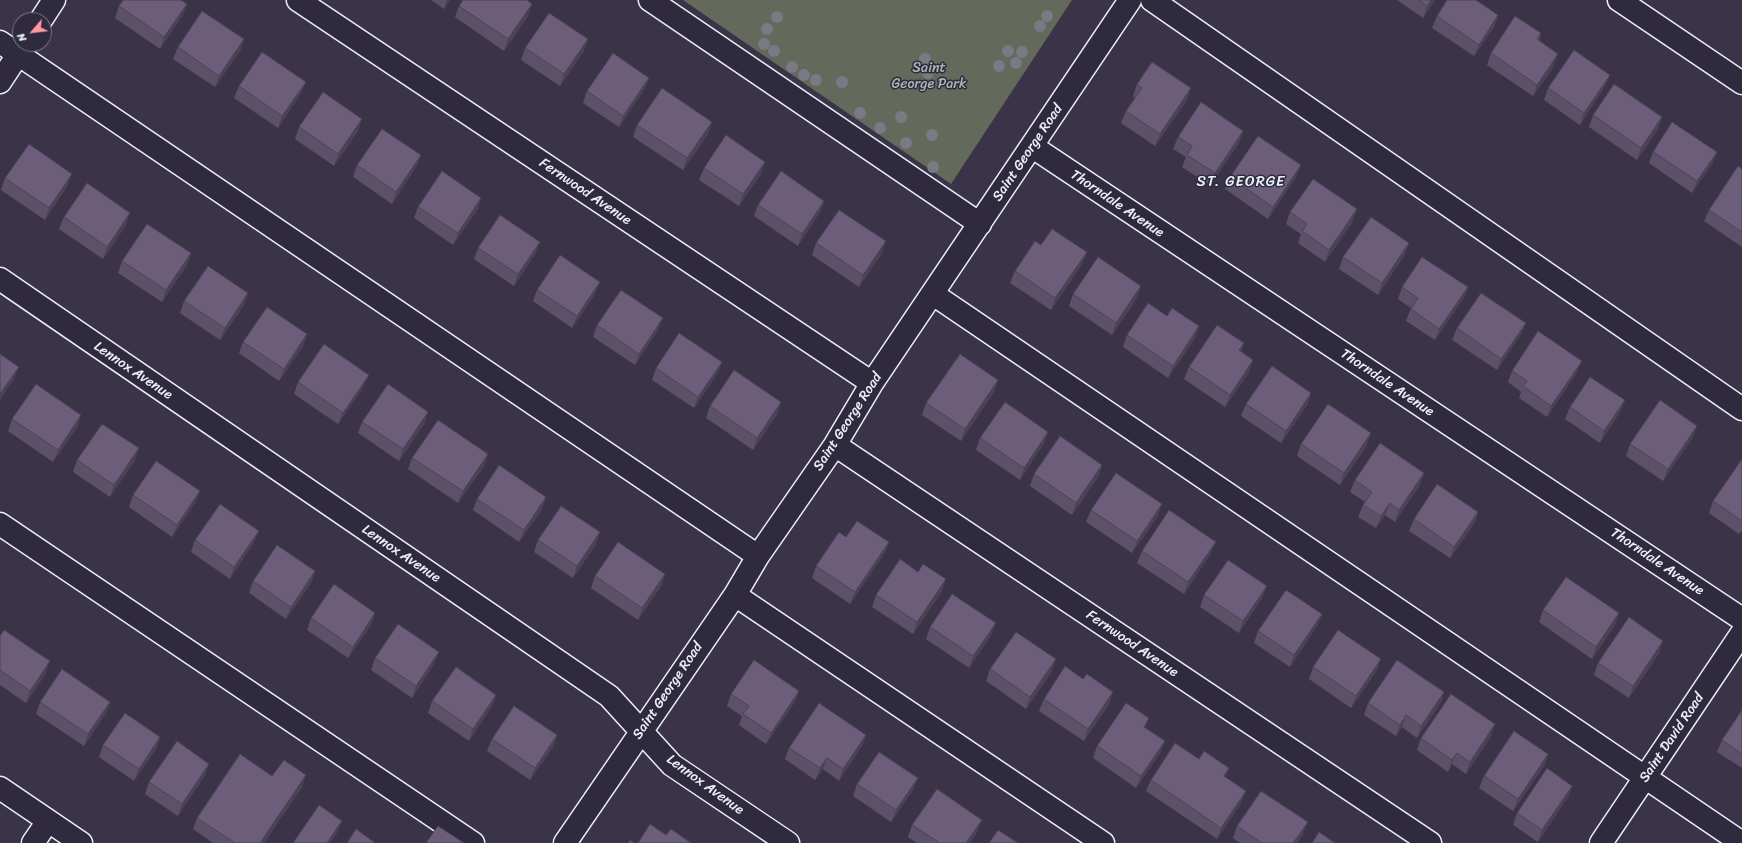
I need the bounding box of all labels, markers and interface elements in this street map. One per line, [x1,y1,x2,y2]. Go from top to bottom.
north arrow [12,12,52,52]
text: N [12,30,32,45]
park label: Saint George Park [892,60,966,92]
street label: Saint George Road [989,101,1067,205]
street label: Fernwood Avenue [536,155,634,229]
street label: Thorndale Avenue [1067,167,1167,241]
district label: ST. GEORGE [1197,173,1285,191]
street label: Lennox Avenue [90,338,176,404]
street label: Thorndale Avenue [1337,346,1437,420]
street label: Saint George Road [810,370,886,474]
street label: Lennox Avenue [358,521,444,587]
street label: Thorndale Avenue [1607,525,1707,599]
street label: Fernwood Avenue [1083,607,1181,681]
street label: Saint George Road [629,639,707,743]
street label: Saint David Road [1636,690,1708,786]
street label: Lennox Avenue [663,751,747,819]

